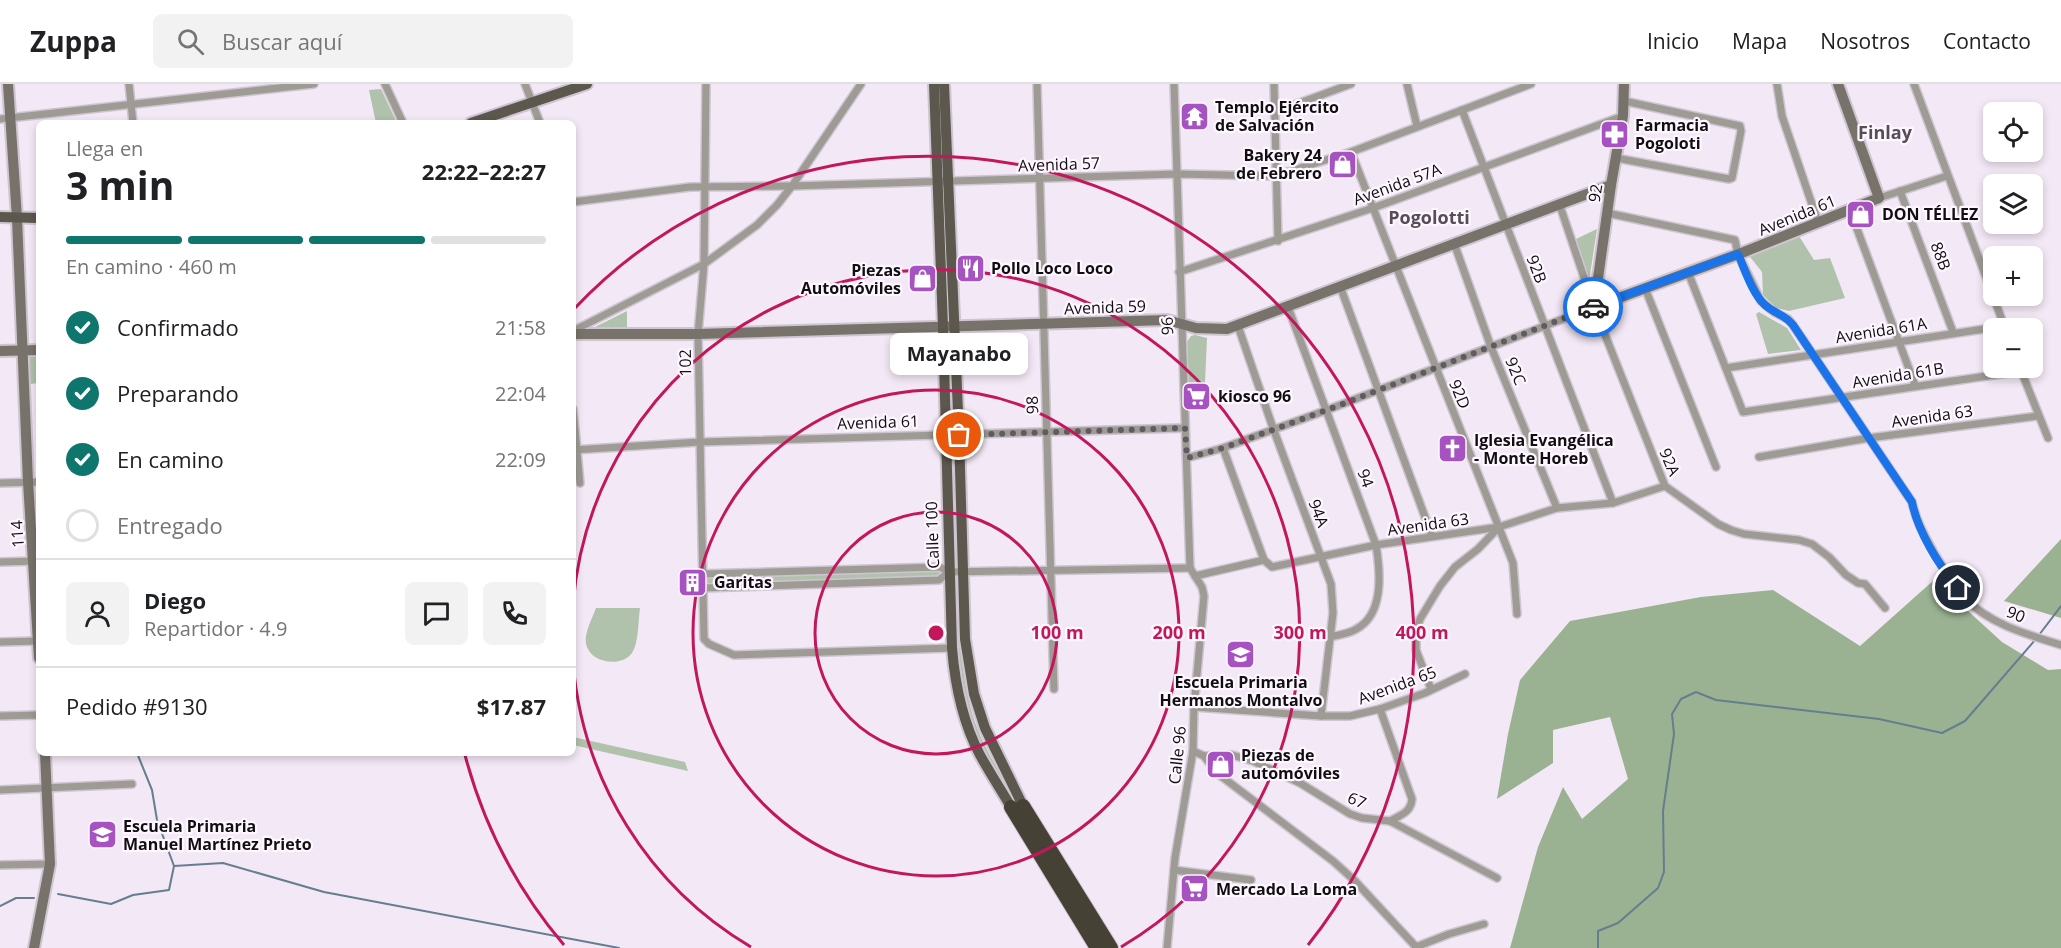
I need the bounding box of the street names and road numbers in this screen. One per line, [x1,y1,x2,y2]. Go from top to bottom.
street label: Avenida 57 [1018,152,1100,176]
street label: Avenida 57A [1350,158,1445,210]
street label: 92 [1583,182,1607,204]
street label: Avenida 61 [1755,189,1839,241]
street label: 88B [1926,239,1956,273]
street label: 92B [1522,252,1552,286]
street label: Avenida 59 [1064,295,1146,319]
street label: Avenida 61A [1834,312,1929,348]
street label: 96 [1156,316,1178,336]
street label: 102 [674,349,696,377]
street label: 92C [1500,354,1532,388]
street label: Avenida 61B [1851,357,1945,393]
street label: 92D [1444,376,1476,412]
street label: 98 [1021,395,1043,415]
street label: Avenida 63 [1890,399,1974,433]
street label: Avenida 61 [837,410,919,434]
street label: 92A [1654,445,1686,480]
street label: 94 [1353,466,1379,490]
street label: 94A [1304,496,1335,531]
street label: Calle 100 [920,501,944,569]
street label: Avenida 63 [1386,507,1470,541]
street label: 114 [5,520,29,548]
street label: 90 [2003,600,2029,628]
street label: Avenida 65 [1355,661,1439,709]
street label: Calle 96 [1163,725,1191,785]
street label: 67 [1344,786,1370,814]

